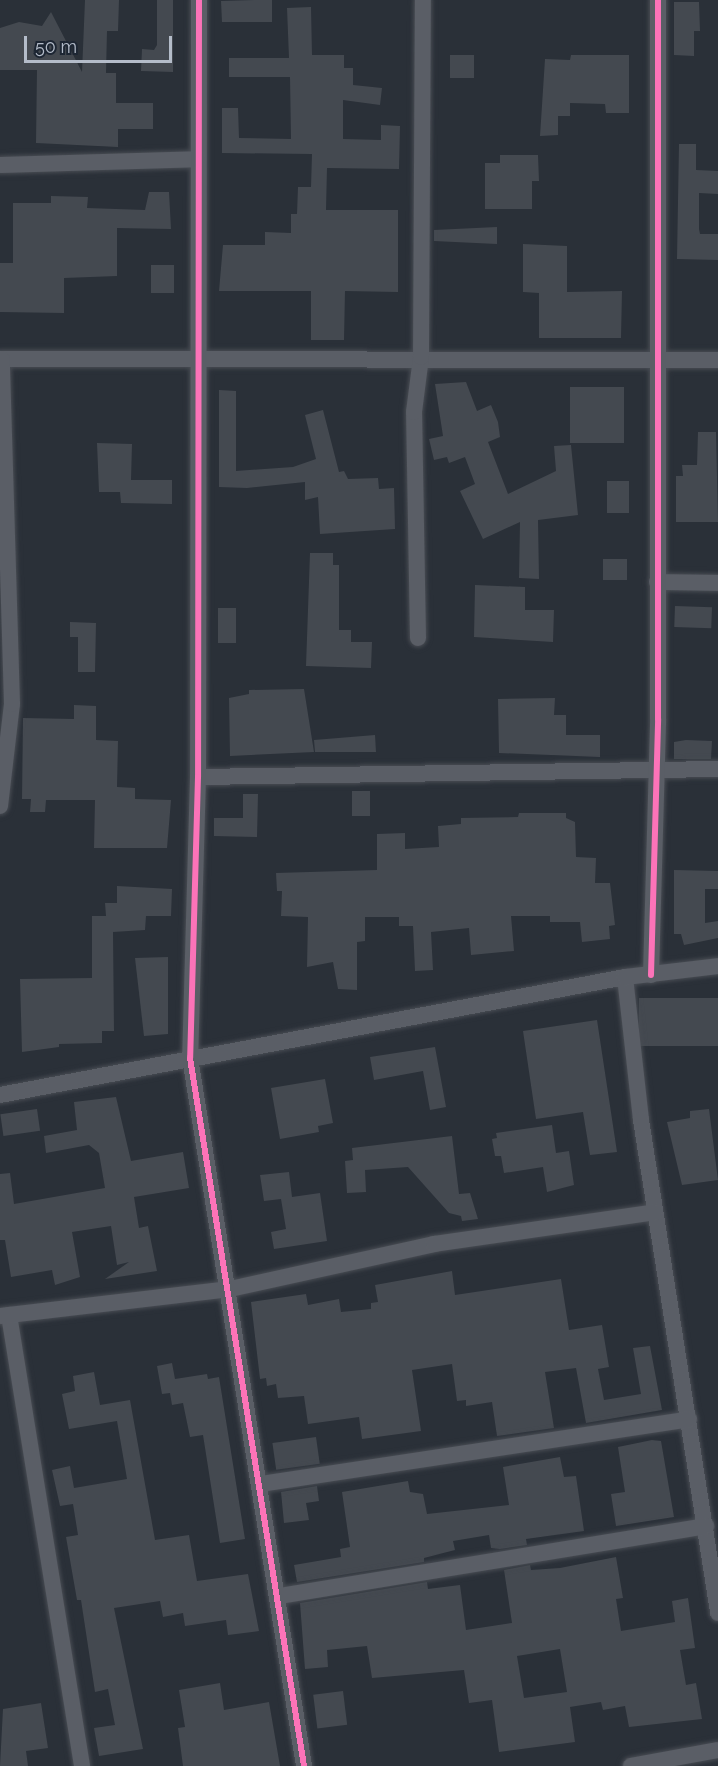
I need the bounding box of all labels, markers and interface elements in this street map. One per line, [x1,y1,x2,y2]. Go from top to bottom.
scale bar [27,24,176,62]
text: 50 m [35,36,77,57]

